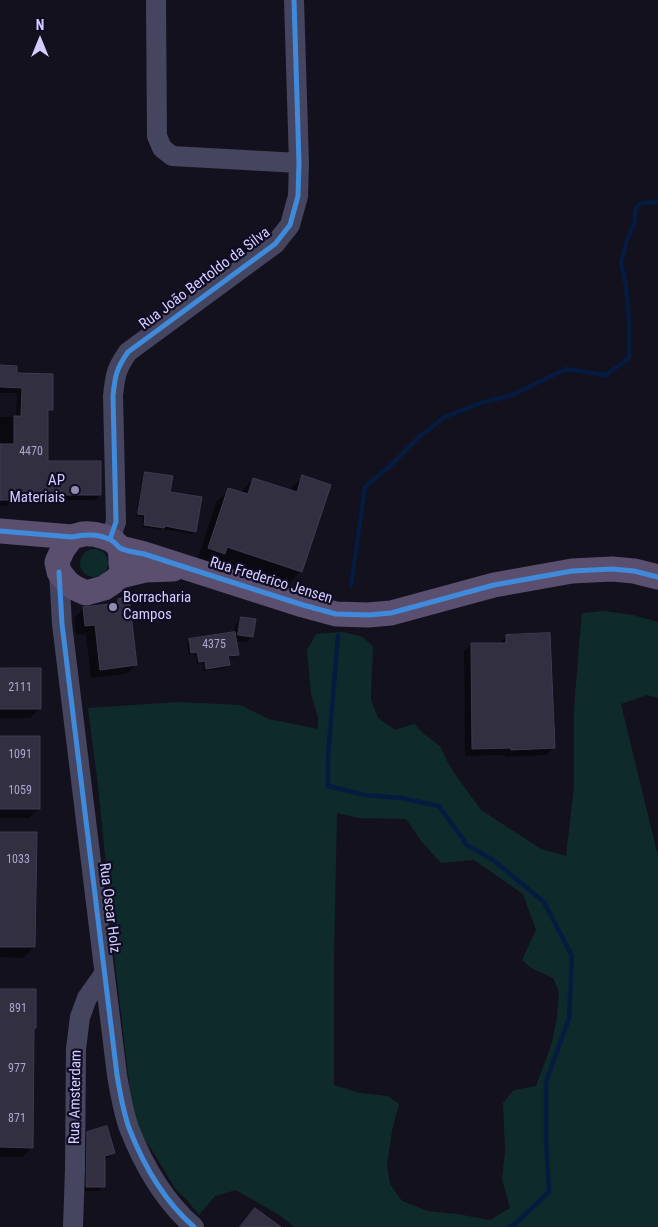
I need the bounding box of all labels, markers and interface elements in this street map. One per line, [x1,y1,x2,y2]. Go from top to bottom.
north arrow [15,15,65,65]
text: N [36,17,44,33]
street label: Rua João Bertoldo da Silva [136,224,274,334]
house number: 4470 [19,445,43,459]
place label: AP Materiais [10,472,65,507]
marker: AP Materiais [69,484,81,496]
street label: Rua Frederico Jensen [207,554,335,608]
place label: Borracharia Campos [123,589,191,624]
marker: Borracharia Campos [107,601,119,613]
house number: 4375 [202,638,226,652]
house number: 2111 [8,681,32,695]
house number: 1091 [8,748,32,762]
house number: 1059 [8,784,32,798]
house number: 1033 [6,853,30,867]
street label: Rua Oscar Holz [95,862,123,954]
house number: 891 [9,1002,27,1016]
street label: Rua Amsterdam [66,1050,86,1144]
house number: 977 [8,1062,26,1076]
house number: 871 [8,1112,26,1126]

